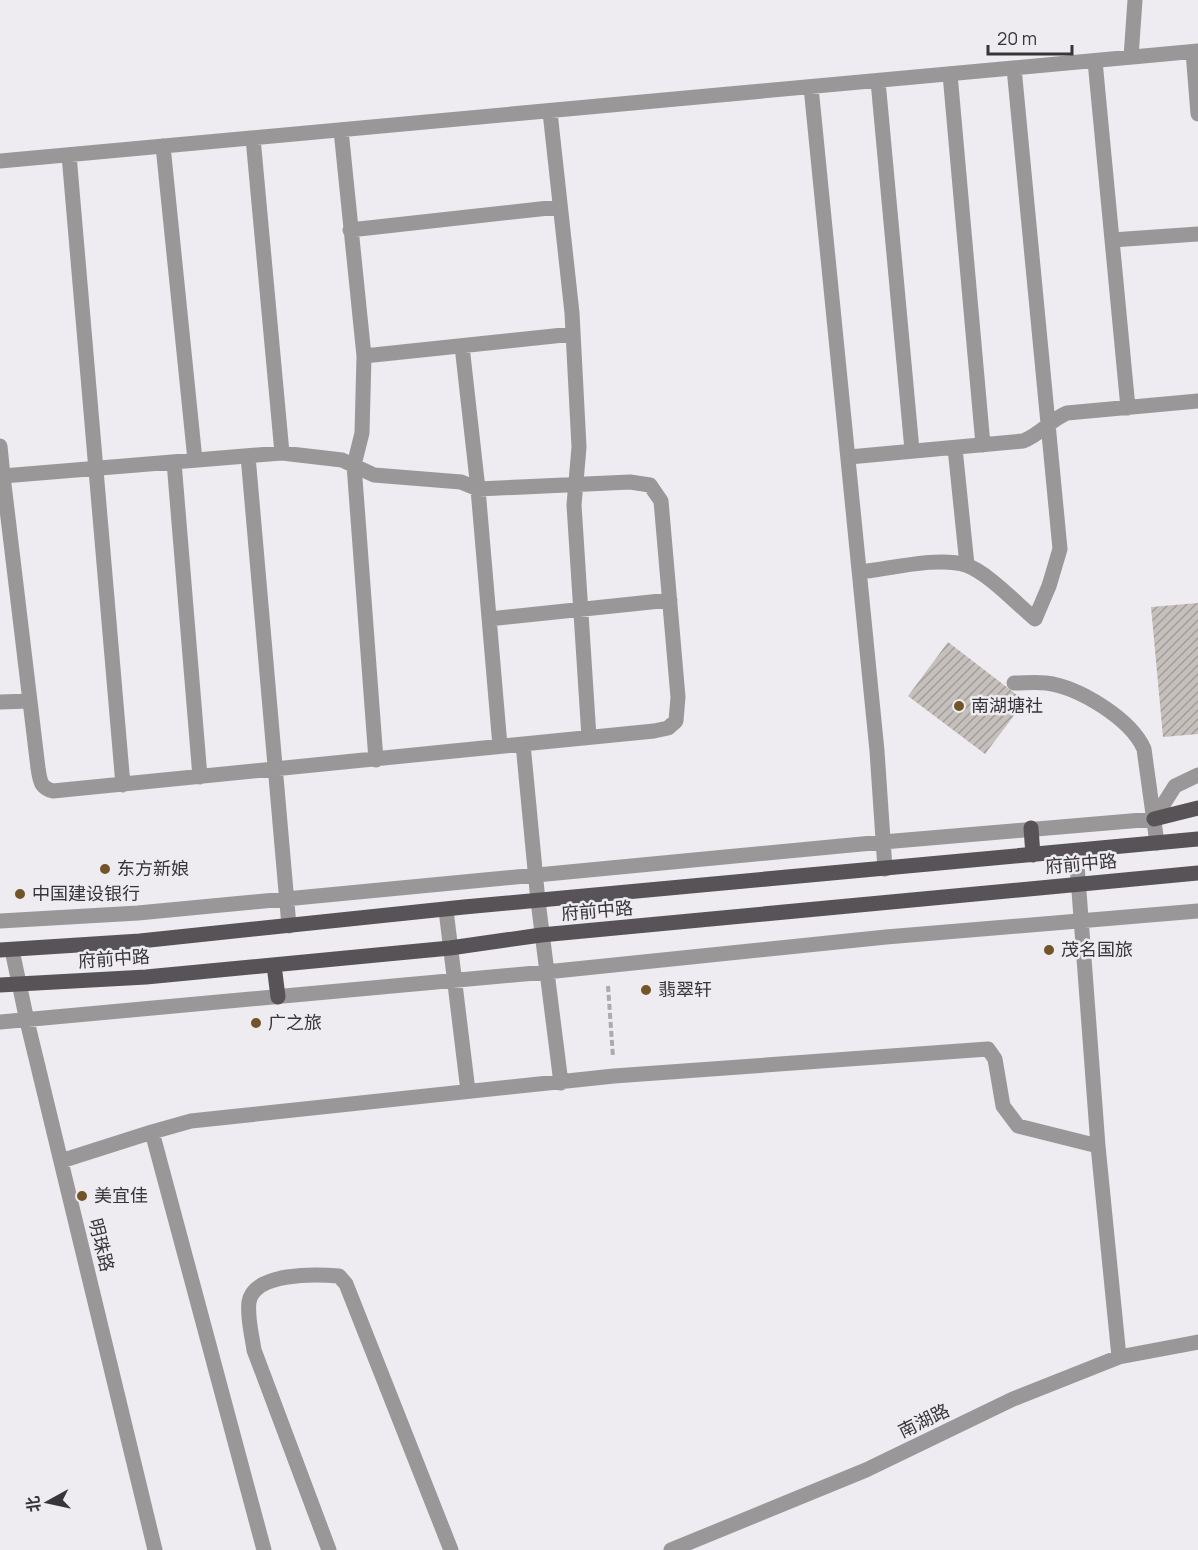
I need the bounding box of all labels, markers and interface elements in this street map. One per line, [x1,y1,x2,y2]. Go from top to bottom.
scale bar [988,18,1072,56]
text: 20 m [997,26,1037,50]
place label: 南湖塘社 [971,693,1043,717]
marker: 南湖塘社 [952,699,966,713]
street label: 府前中路 [1044,848,1118,878]
place label: 东方新娘 [117,856,189,880]
marker: 东方新娘 [98,862,112,876]
place label: 中国建设银行 [32,881,140,905]
marker: 中国建设银行 [13,887,27,901]
street label: 府前中路 [560,895,634,925]
place label: 茂名国旅 [1061,937,1133,961]
marker: 茂名国旅 [1042,943,1056,957]
street label: 府前中路 [77,944,151,972]
place label: 翡翠轩 [658,977,712,1001]
marker: 翡翠轩 [639,983,653,997]
place label: 广之旅 [268,1010,322,1034]
marker: 广之旅 [249,1016,263,1030]
place label: 美宜佳 [94,1183,148,1207]
marker: 美宜佳 [75,1189,89,1203]
street label: 明珠路 [84,1216,120,1274]
street label: 南湖路 [894,1397,953,1443]
north arrow [18,1472,78,1532]
text: 北 [21,1495,45,1514]

